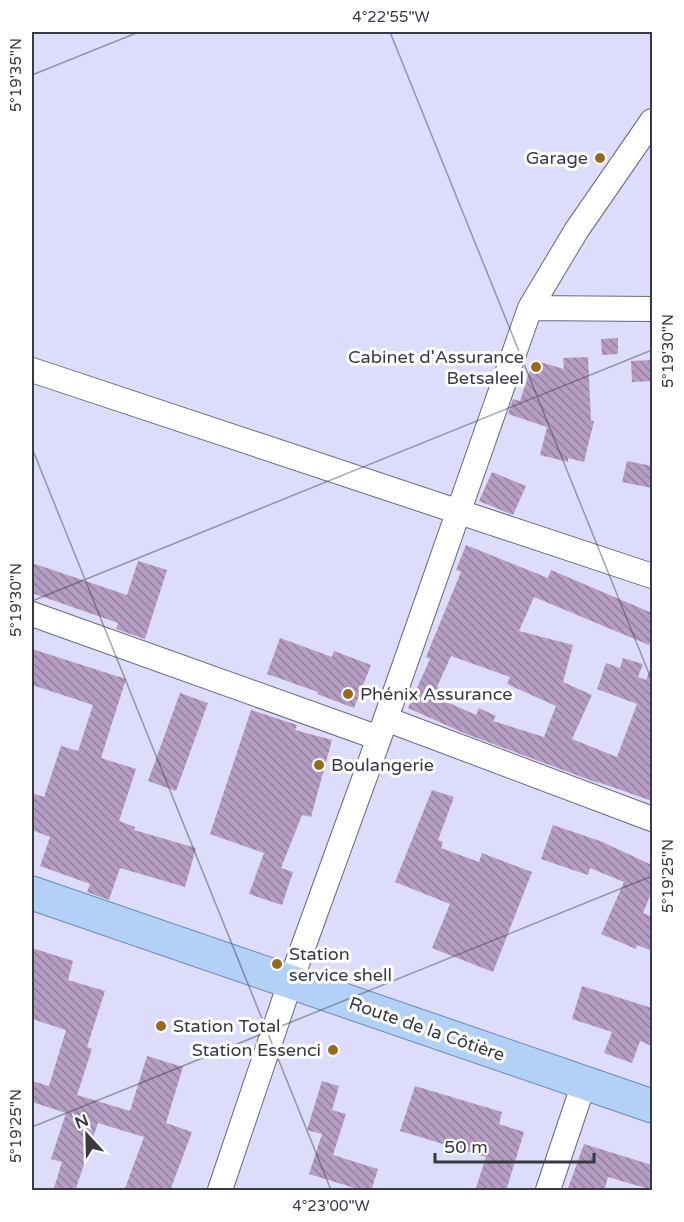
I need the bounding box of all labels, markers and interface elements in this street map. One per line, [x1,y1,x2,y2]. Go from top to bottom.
text: 4°22'55"W [352,8,430,26]
text: 5°19'35"N [7,38,25,112]
place label: Garage [526,147,588,169]
marker: Garage [593,151,607,165]
text: 5°19'30"N [659,314,677,388]
place label: Cabinet d'Assurance Betsaleel [348,346,524,389]
marker: Cabinet d'Assurance Betsaleel [529,360,543,374]
text: 5°19'30"N [7,563,25,637]
place label: Phénix Assurance [360,683,512,705]
marker: Phénix Assurance [341,687,355,701]
place label: Boulangerie [331,754,434,776]
marker: Boulangerie [312,758,326,772]
text: 5°19'25"N [659,839,677,913]
place label: Station service shell [289,943,392,986]
marker: Station service shell [270,957,284,971]
street label: Route de la Côtière [346,992,508,1066]
place label: Station Total [173,1015,281,1037]
marker: Station Total [154,1019,168,1033]
place label: Station Essenci [192,1039,321,1061]
marker: Station Essenci [326,1043,340,1057]
text: 5°19'25"N [7,1089,25,1163]
north arrow [57,1105,117,1165]
text: N [72,1110,91,1134]
scale bar [435,1126,594,1164]
text: 50 m [444,1136,488,1158]
text: 4°23'00"W [292,1197,370,1215]

